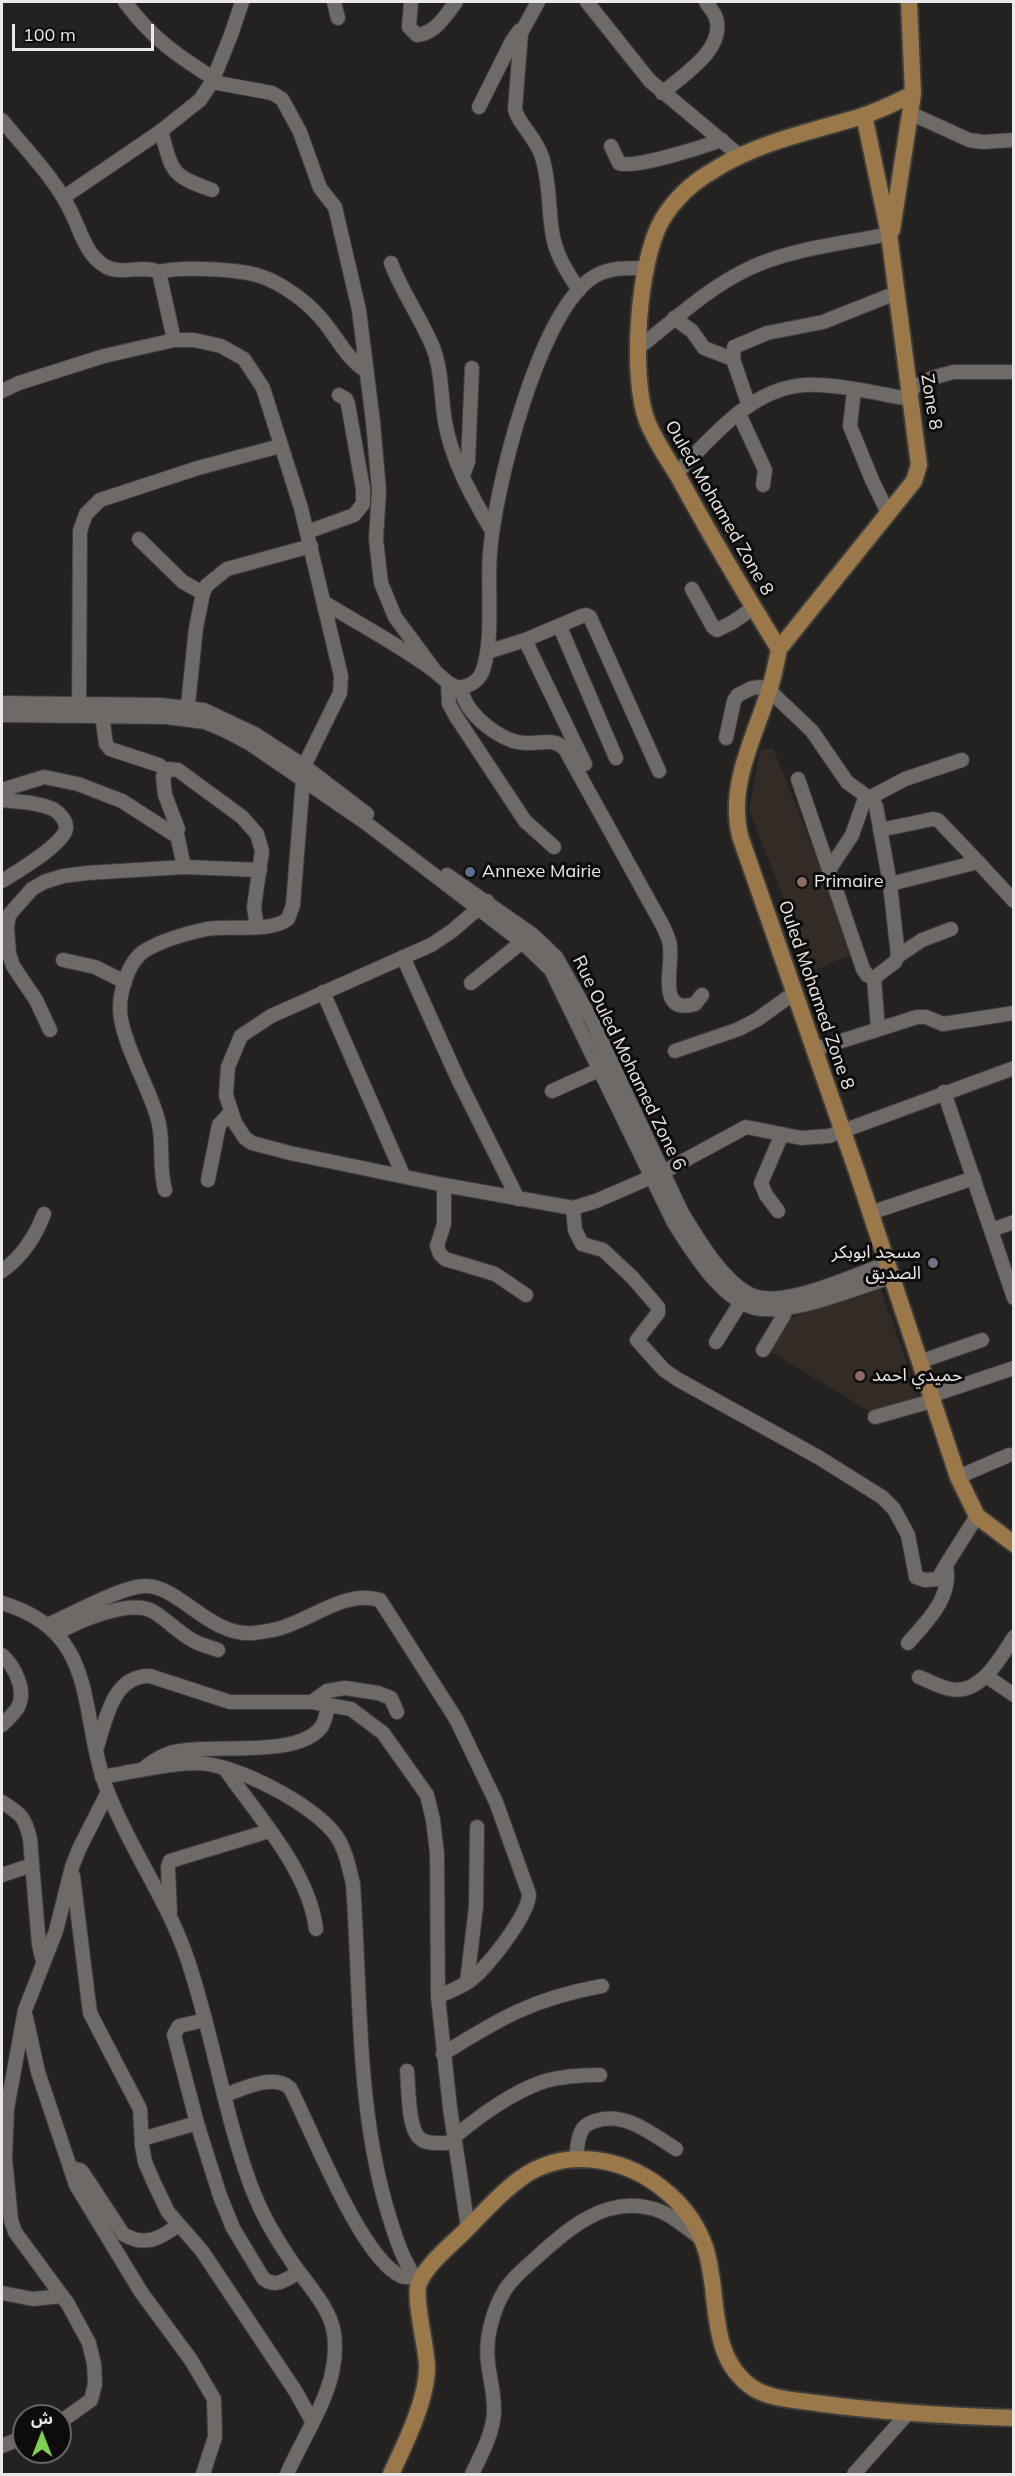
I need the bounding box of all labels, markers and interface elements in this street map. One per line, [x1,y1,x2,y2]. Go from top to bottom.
scale bar [15,12,158,50]
text: 100 m [23,23,76,46]
street label: Zone 8 [916,372,946,432]
street label: Ouled Mohamed Zone 8 [660,417,778,599]
place label: Annexe Mairie [482,861,601,883]
marker: Annexe Mairie [463,865,477,879]
place label: Primaire [814,871,883,893]
marker: Primaire [795,875,809,889]
street label: Ouled Mohamed Zone 8 [773,898,859,1092]
street label: Rue Ouled Mohamed Zone 6 [568,952,690,1174]
place label: مسجد ابوبكر الصديق [832,1242,921,1284]
marker: مسجد ابوبكر الصديق [926,1256,940,1270]
place label: حميدي احمد [872,1365,963,1387]
marker: حميدي احمد [853,1369,867,1383]
north arrow [12,2404,72,2464]
text: ش [31,2408,53,2428]

